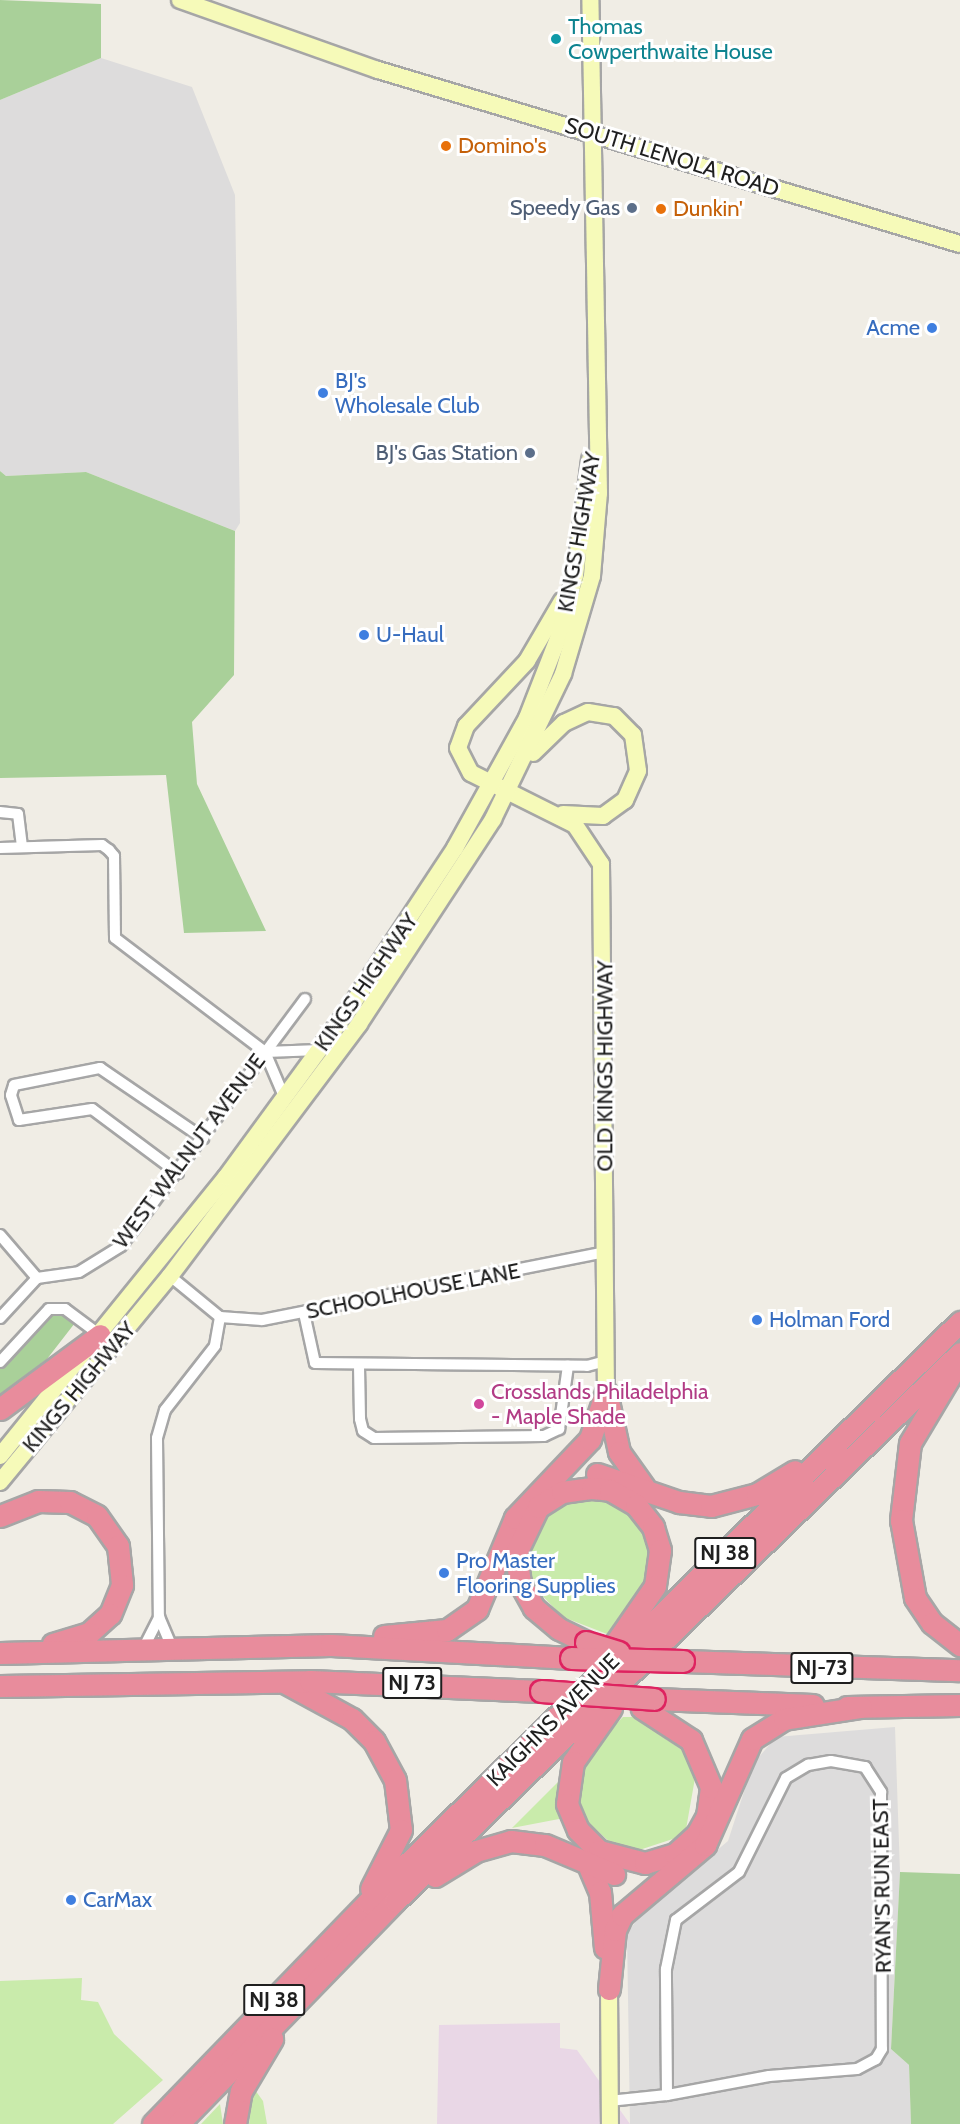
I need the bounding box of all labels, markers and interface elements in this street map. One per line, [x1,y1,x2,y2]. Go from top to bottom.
place label: Thomas Cowperthwaite House [568,13,773,64]
marker: Thomas Cowperthwaite House [549,32,563,46]
street label: SOUTH LENOLA ROAD [562,112,782,202]
place label: Domino's [458,133,547,159]
marker: Domino's [439,139,453,153]
place label: Speedy Gas [510,195,620,221]
place label: Dunkin' [673,196,743,222]
marker: Speedy Gas [625,201,639,215]
marker: Dunkin' [654,202,668,216]
place label: Acme [866,315,920,341]
marker: Acme [925,321,939,335]
place label: BJ's Wholesale Club [335,367,480,418]
marker: BJ's Wholesale Club [316,386,330,400]
place label: BJ's Gas Station [376,440,518,466]
marker: BJ's Gas Station [523,446,537,460]
street label: KINGS HIGHWAY [552,450,606,614]
place label: U-Haul [376,622,444,648]
marker: U-Haul [357,628,371,642]
street label: KINGS HIGHWAY [309,908,423,1056]
street label: OLD KINGS HIGHWAY [592,960,618,1172]
street label: WEST WALNUT AVENUE [107,1048,271,1254]
street label: SCHOOLHOUSE LANE [304,1257,522,1325]
place label: Holman Ford [769,1307,890,1333]
marker: Holman Ford [750,1313,764,1327]
street label: KINGS HIGHWAY [17,1316,141,1458]
place label: Crosslands Philadelphia - Maple Shade [491,1378,709,1430]
marker: Crosslands Philadelphia - Maple Shade [472,1397,486,1411]
road number: NJ 38 [694,1535,756,1571]
place label: Pro Master Flooring Supplies [456,1547,616,1598]
marker: Pro Master Flooring Supplies [437,1566,451,1580]
street label: KAIGHNS AVENUE [481,1648,625,1792]
road number: NJ-73 [789,1650,855,1686]
road number: NJ 73 [382,1665,442,1701]
street label: RYAN'S RUN EAST [867,1798,897,1974]
place label: CarMax [83,1887,152,1913]
marker: CarMax [64,1893,78,1907]
road number: NJ 38 [242,1982,306,2018]

